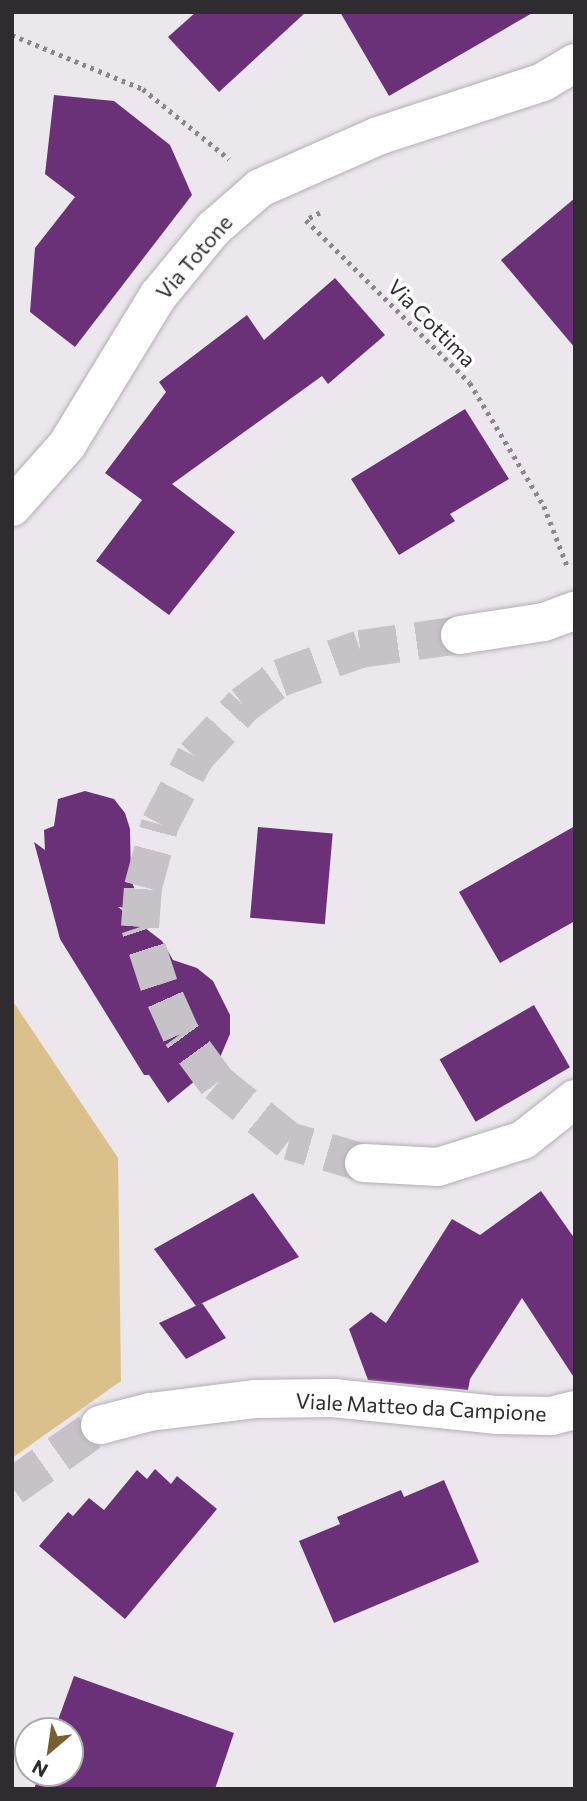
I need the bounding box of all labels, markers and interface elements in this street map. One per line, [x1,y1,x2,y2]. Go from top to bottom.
street label: Via Totone [151,210,237,304]
street label: Via Cottima [383,274,481,372]
street label: Viale Matteo da Campione [295,1388,547,1426]
north arrow [14,1717,84,1787]
text: N [28,1756,51,1783]

